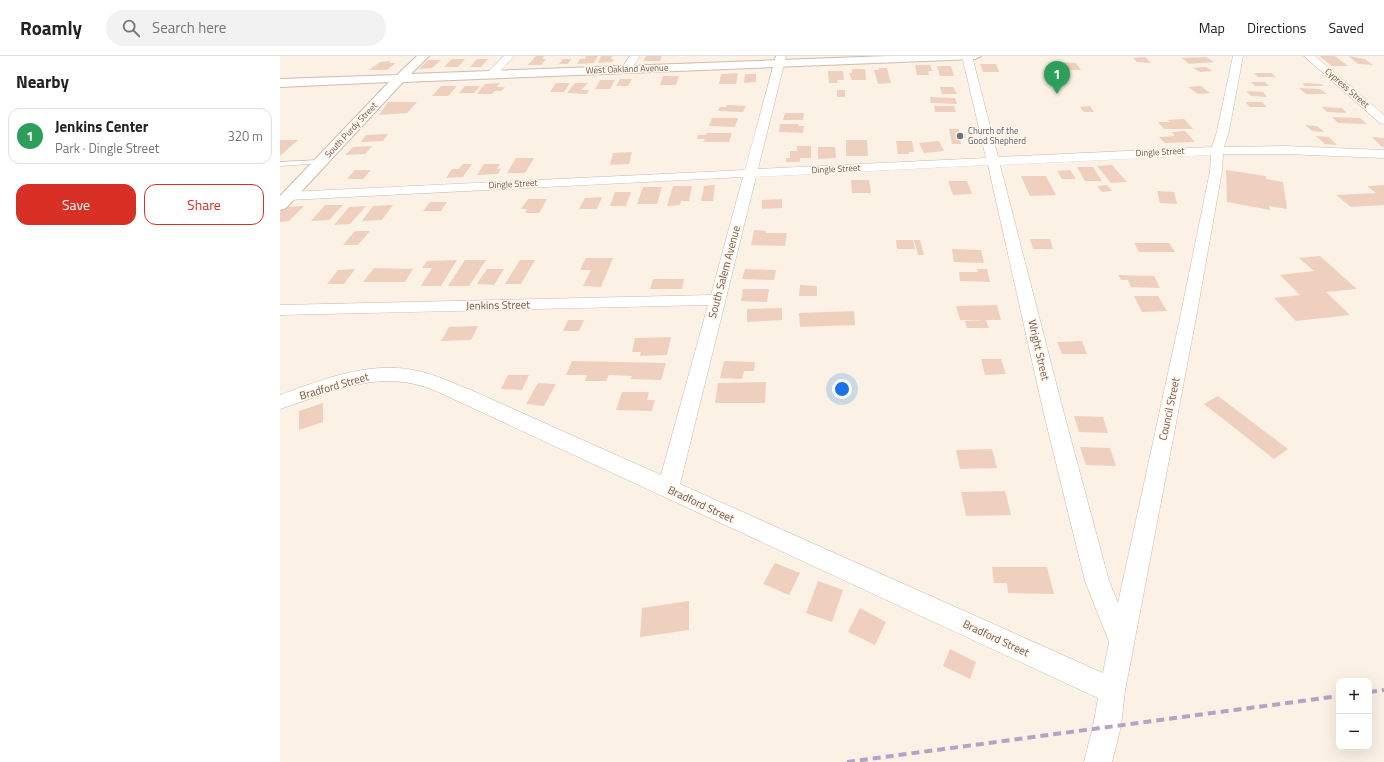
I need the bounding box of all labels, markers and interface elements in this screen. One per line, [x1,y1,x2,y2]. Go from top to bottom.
search box [106,10,386,46]
text: Roamly [20,13,82,42]
text: Search here [152,16,226,39]
icon: search [120,17,142,39]
text: Map [1199,17,1225,38]
text: Directions [1247,17,1306,38]
text: Saved [1328,17,1364,38]
street label: West Oakland Avenue [585,61,669,76]
pin: 1 [1044,61,1070,94]
street label: Cypress Street [1322,65,1373,111]
text: Nearby [16,69,69,95]
street label: South Purdy Street [321,98,380,160]
text: Jenkins Center [55,115,148,138]
place label: Church of the Good Shepherd [968,124,1026,147]
text: 1 [26,126,34,146]
text: 320 m [227,126,263,146]
marker: Church of the Good Shepherd [955,131,965,141]
text: Park · Dingle Street [55,138,159,158]
street label: Dingle Street [1135,144,1186,159]
street label: Dingle Street [811,161,862,176]
street label: Dingle Street [488,176,539,191]
button: Save [16,184,136,225]
button: Share [144,184,264,225]
street label: South Salem Avenue [704,223,744,320]
street label: Jenkins Street [466,296,530,314]
street label: Wright Street [1024,318,1054,382]
street label: Bradford Street [297,368,371,404]
street label: Council Street [1155,376,1184,442]
your location [832,379,852,399]
street label: Bradford Street [665,482,737,526]
street label: Bradford Street [960,616,1032,660]
map controls [1336,678,1372,750]
button: + [1336,678,1372,714]
button: − [1336,714,1372,750]

